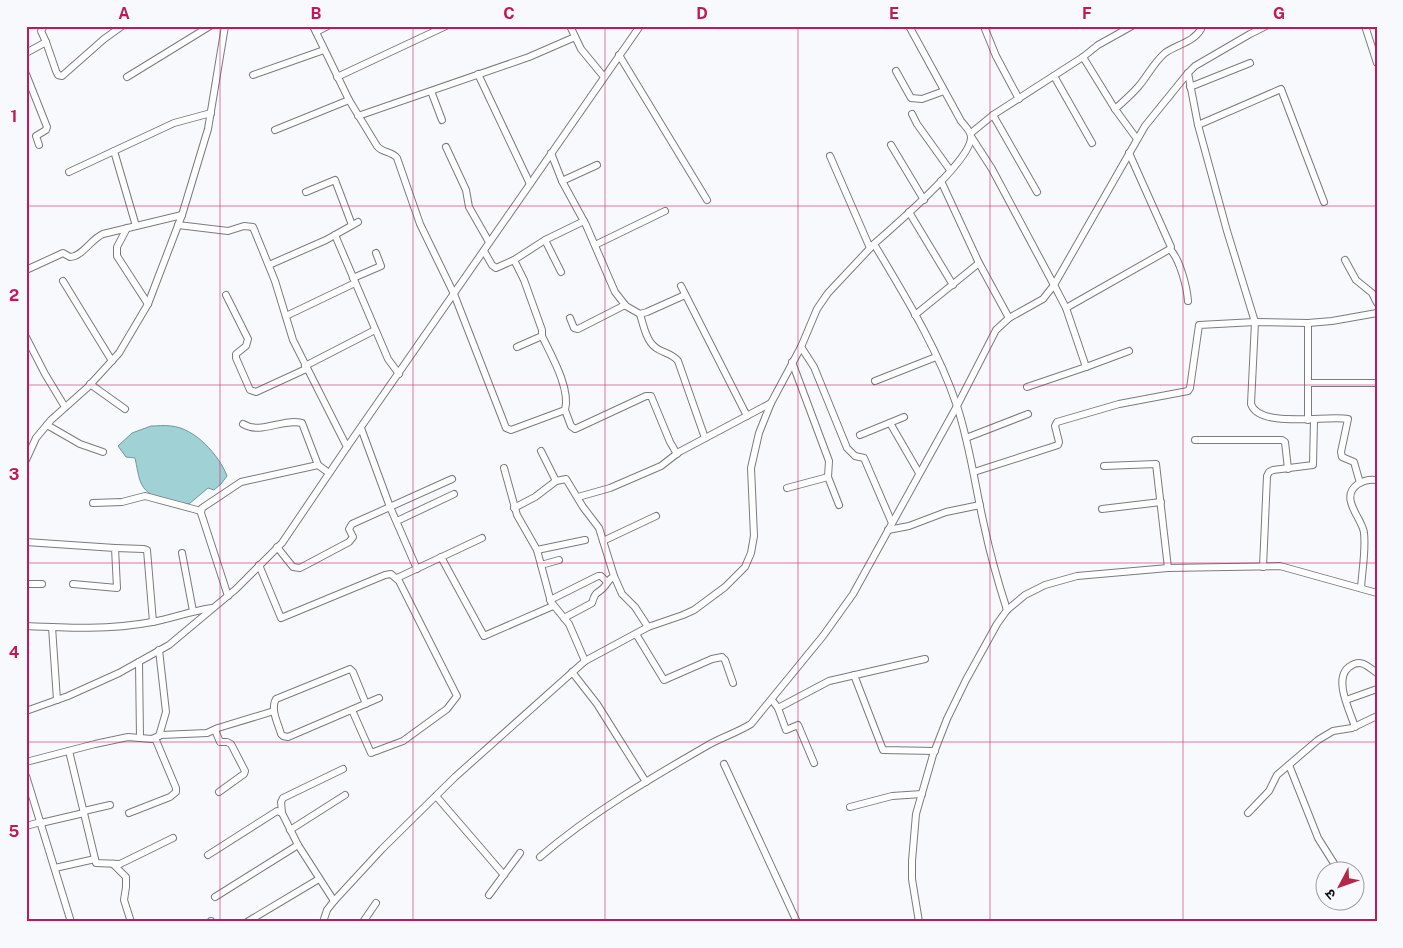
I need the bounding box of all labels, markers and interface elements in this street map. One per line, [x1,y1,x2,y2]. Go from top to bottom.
text: A [118,4,130,23]
text: B [311,4,322,23]
text: C [503,4,515,23]
text: D [696,4,708,23]
text: E [889,4,899,23]
text: F [1082,4,1092,23]
text: G [1273,4,1285,23]
text: 1 [11,107,17,126]
text: 2 [9,286,19,305]
text: 3 [9,465,19,484]
text: 4 [9,643,20,662]
text: 5 [9,822,20,841]
north arrow [1316,860,1366,910]
text: उ [1321,886,1339,903]

